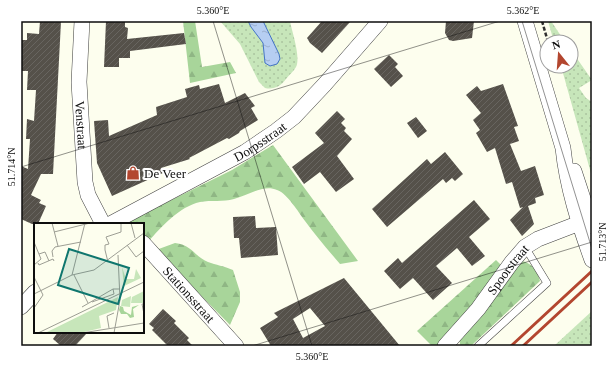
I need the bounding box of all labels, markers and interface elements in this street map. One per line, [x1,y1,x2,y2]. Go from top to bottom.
text: 5.360°E [197,5,229,16]
text: 5.362°E [507,5,539,16]
north arrow [539,34,579,74]
text: N [551,38,562,51]
street label: Venstraat [73,100,91,150]
street label: Dorpsstraat [231,118,289,164]
text: 51.714°N [6,148,17,186]
shop icon: De Veer [125,165,141,181]
place label: De Veer [144,166,187,181]
inset map [34,223,144,333]
text: 51.713°N [597,223,608,261]
street label: Spoorstraat [484,241,532,297]
street label: Stationsstraat [160,263,219,326]
text: 5.360°E [296,351,328,362]

